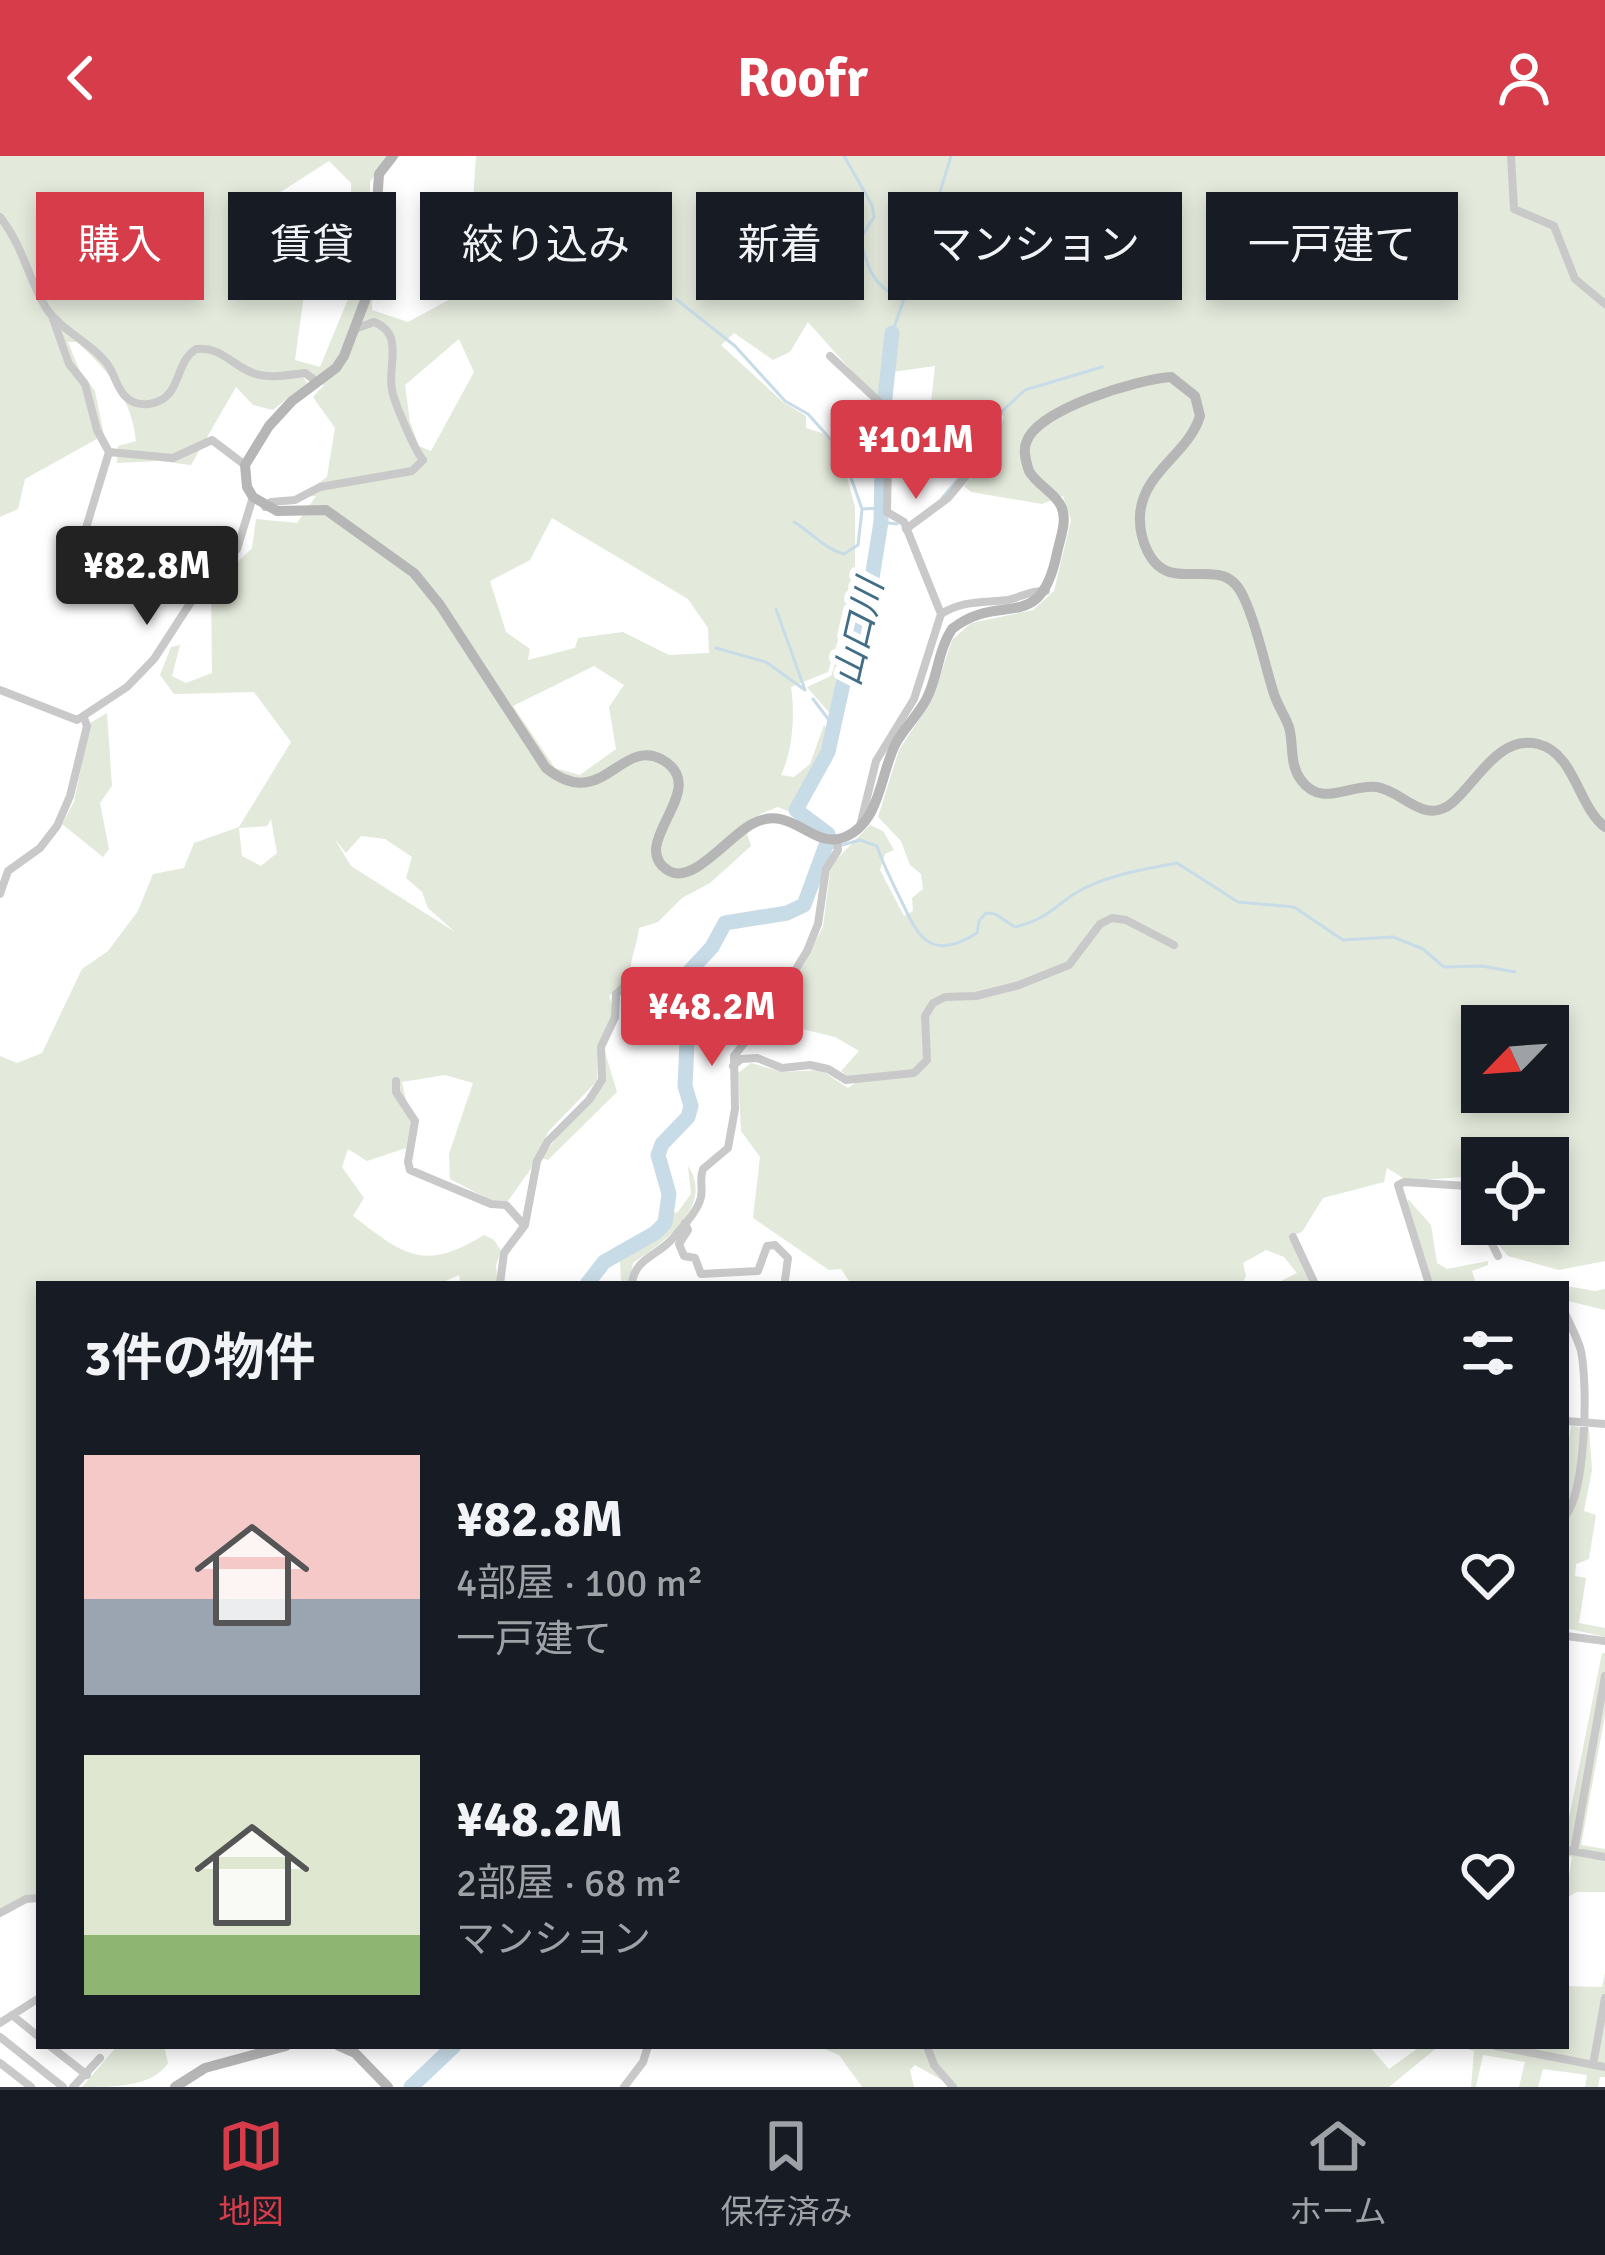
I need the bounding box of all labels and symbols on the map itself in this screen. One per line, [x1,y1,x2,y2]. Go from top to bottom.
pin: ¥101M [832,400,1000,502]
pin: ¥82.8M [49,526,245,628]
water label: 山口川 [825,571,894,690]
pin: ¥48.2M [614,967,810,1069]
north arrow [1461,1005,1569,1113]

